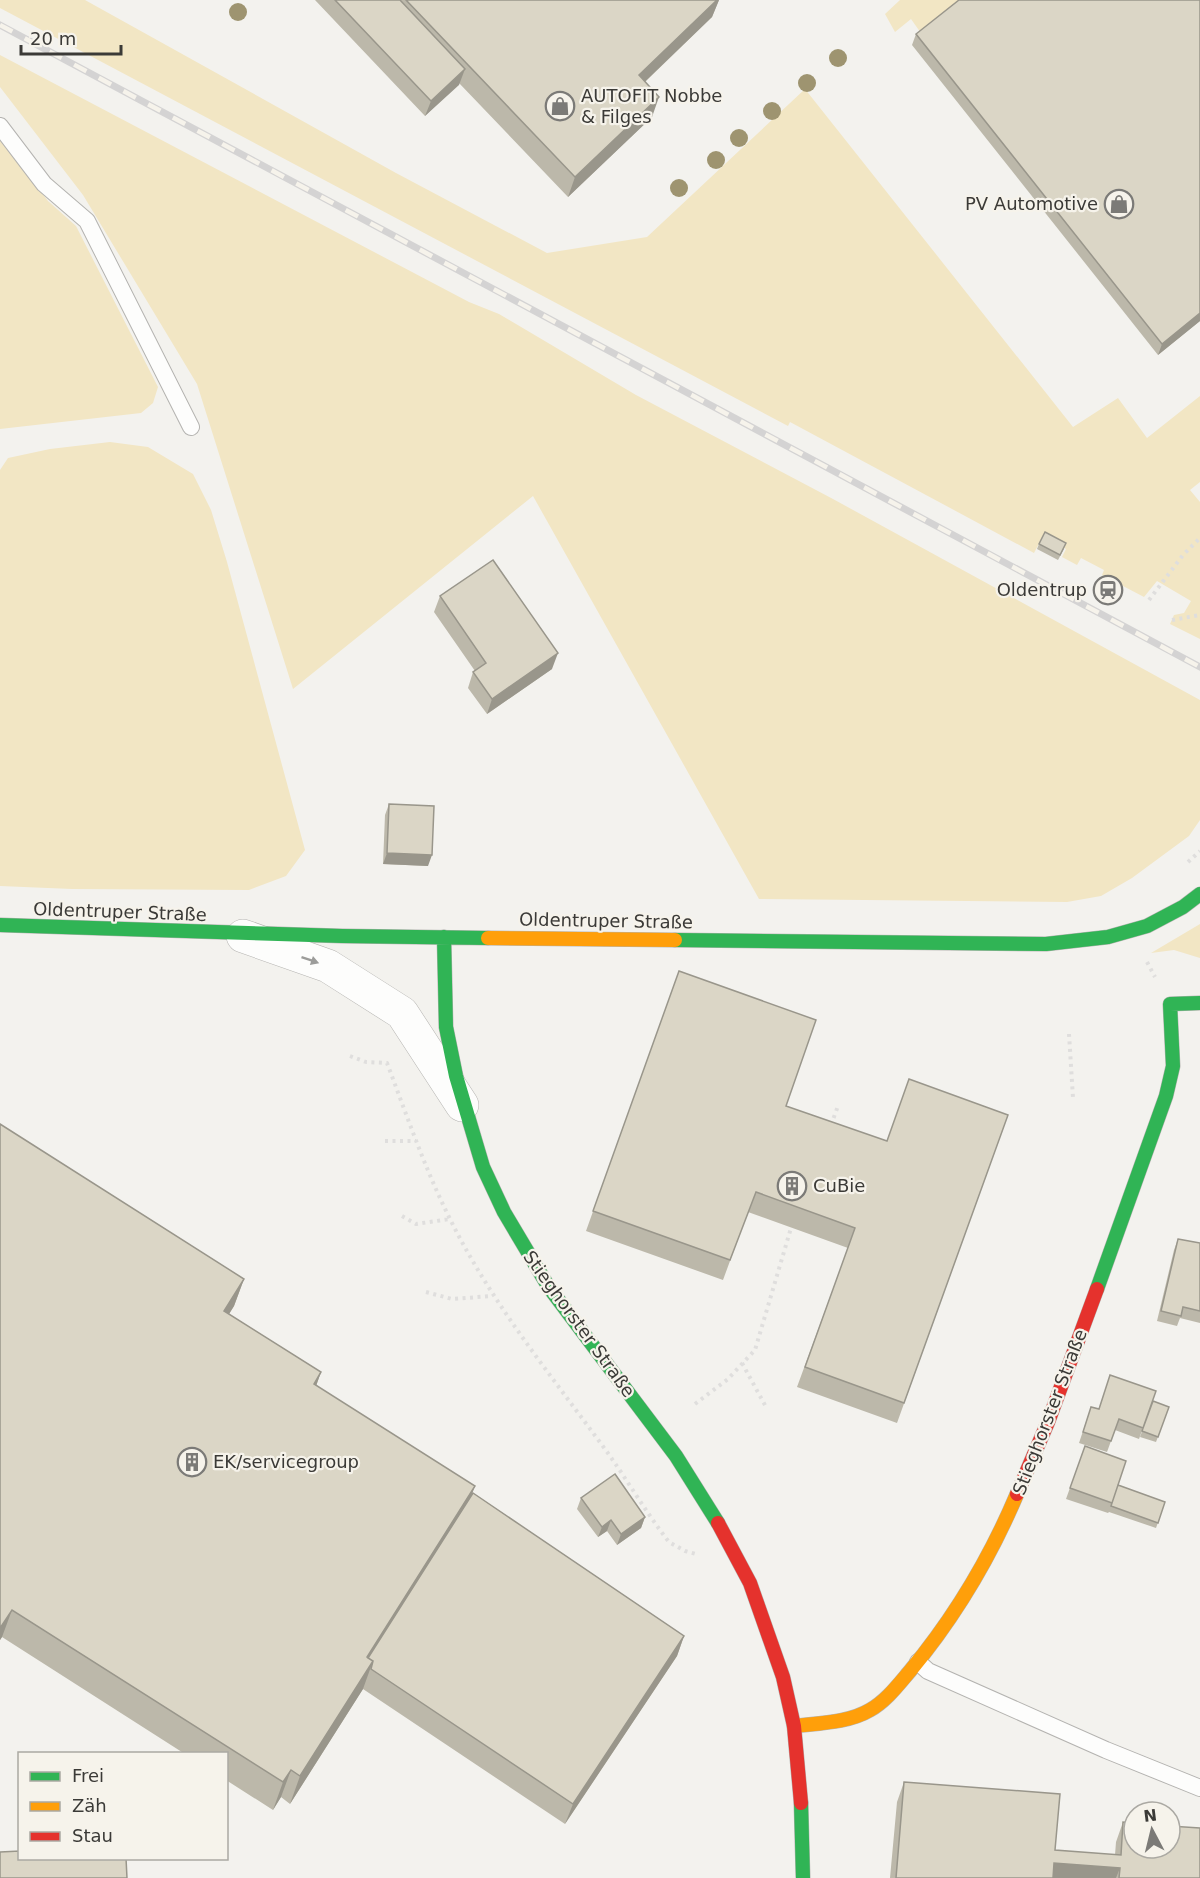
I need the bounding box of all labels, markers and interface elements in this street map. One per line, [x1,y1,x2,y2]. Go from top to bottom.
scale bar [21,18,122,56]
text: 20 m [30,28,76,49]
place label: AUTOFIT Nobbe & Filges [581,85,722,127]
shop icon: AUTOFIT Nobbe & Filges [544,90,576,122]
shop icon: PV Automotive [1103,188,1135,220]
place label: PV Automotive [965,193,1098,214]
station icon: Oldentrup [1092,574,1124,606]
place label: Oldentrup [997,579,1087,600]
street label: Oldentruper Straße [33,898,207,925]
street label: Oldentruper Straße [519,908,693,933]
one-way arrow [301,955,319,965]
building icon: CuBie [776,1170,808,1202]
place label: CuBie [813,1175,865,1196]
street label: Stieghorster Straße [519,1246,640,1401]
street label: Stieghorster Straße [1008,1326,1091,1498]
building icon: EK/servicegroup [176,1446,208,1478]
place label: EK/servicegroup [213,1451,359,1472]
legend [18,1752,228,1860]
text: Frei [72,1765,104,1786]
text: Zäh [72,1795,107,1816]
north arrow [1122,1800,1182,1860]
text: N [1142,1805,1158,1826]
text: Stau [72,1825,113,1846]

